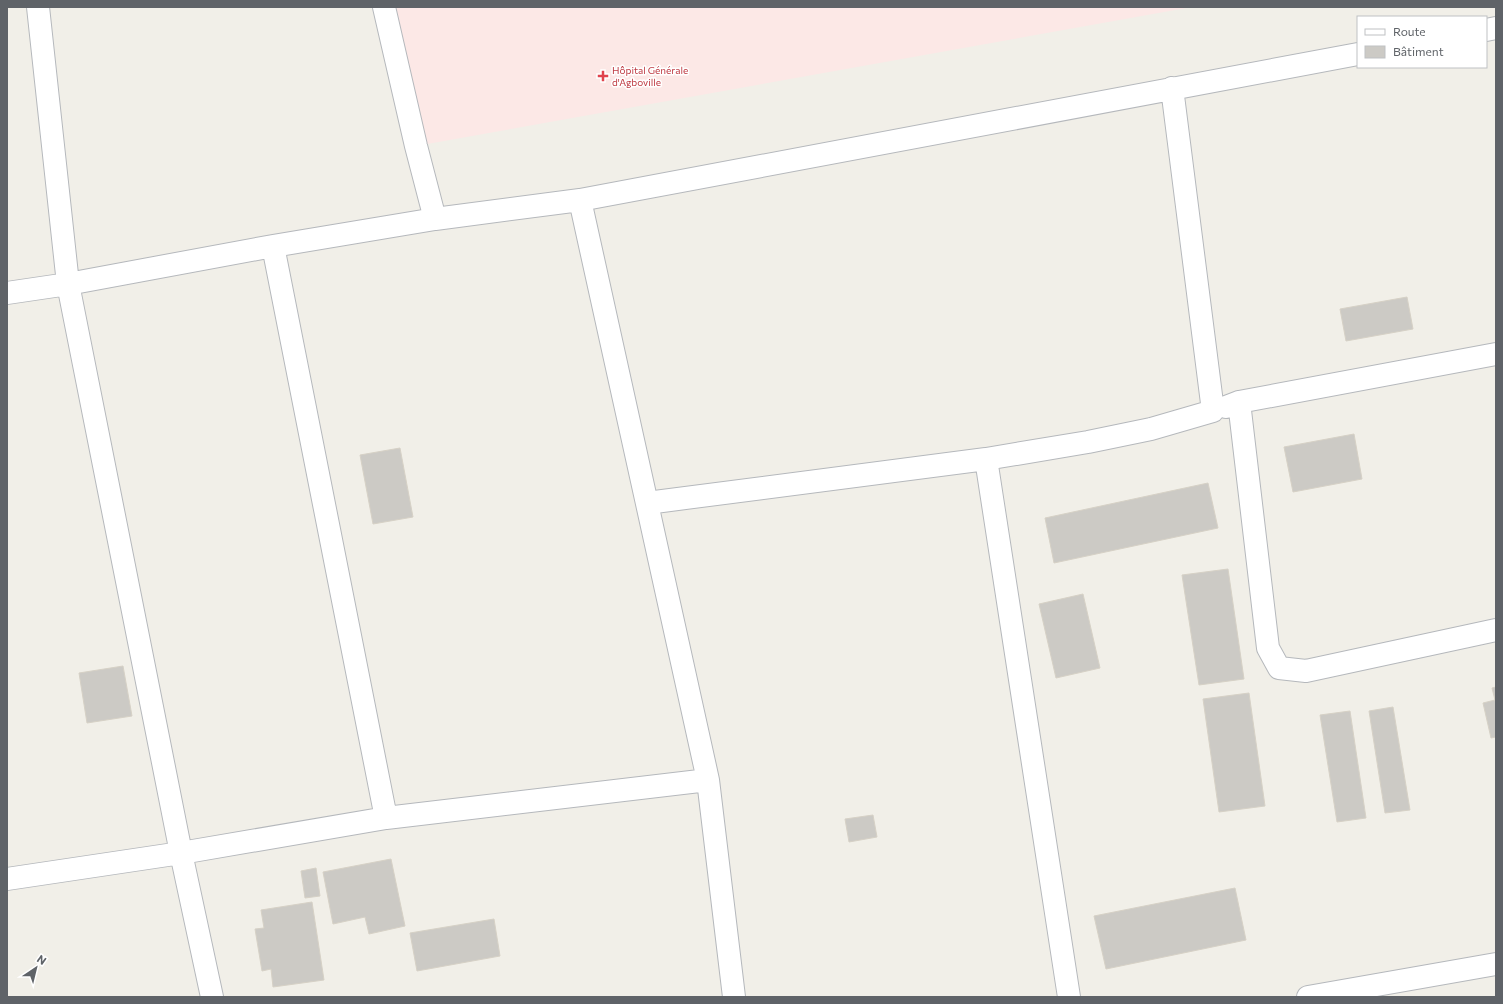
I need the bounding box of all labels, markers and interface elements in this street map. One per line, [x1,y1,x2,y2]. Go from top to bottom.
legend [1357,16,1487,68]
text: Route [1393,24,1426,38]
text: Bâtiment [1393,44,1444,58]
place label: Hôpital Générale d'Agboville [612,64,688,88]
marker: Hôpital Générale d'Agboville [597,70,609,82]
north arrow [16,948,56,988]
text: N [35,952,49,967]

